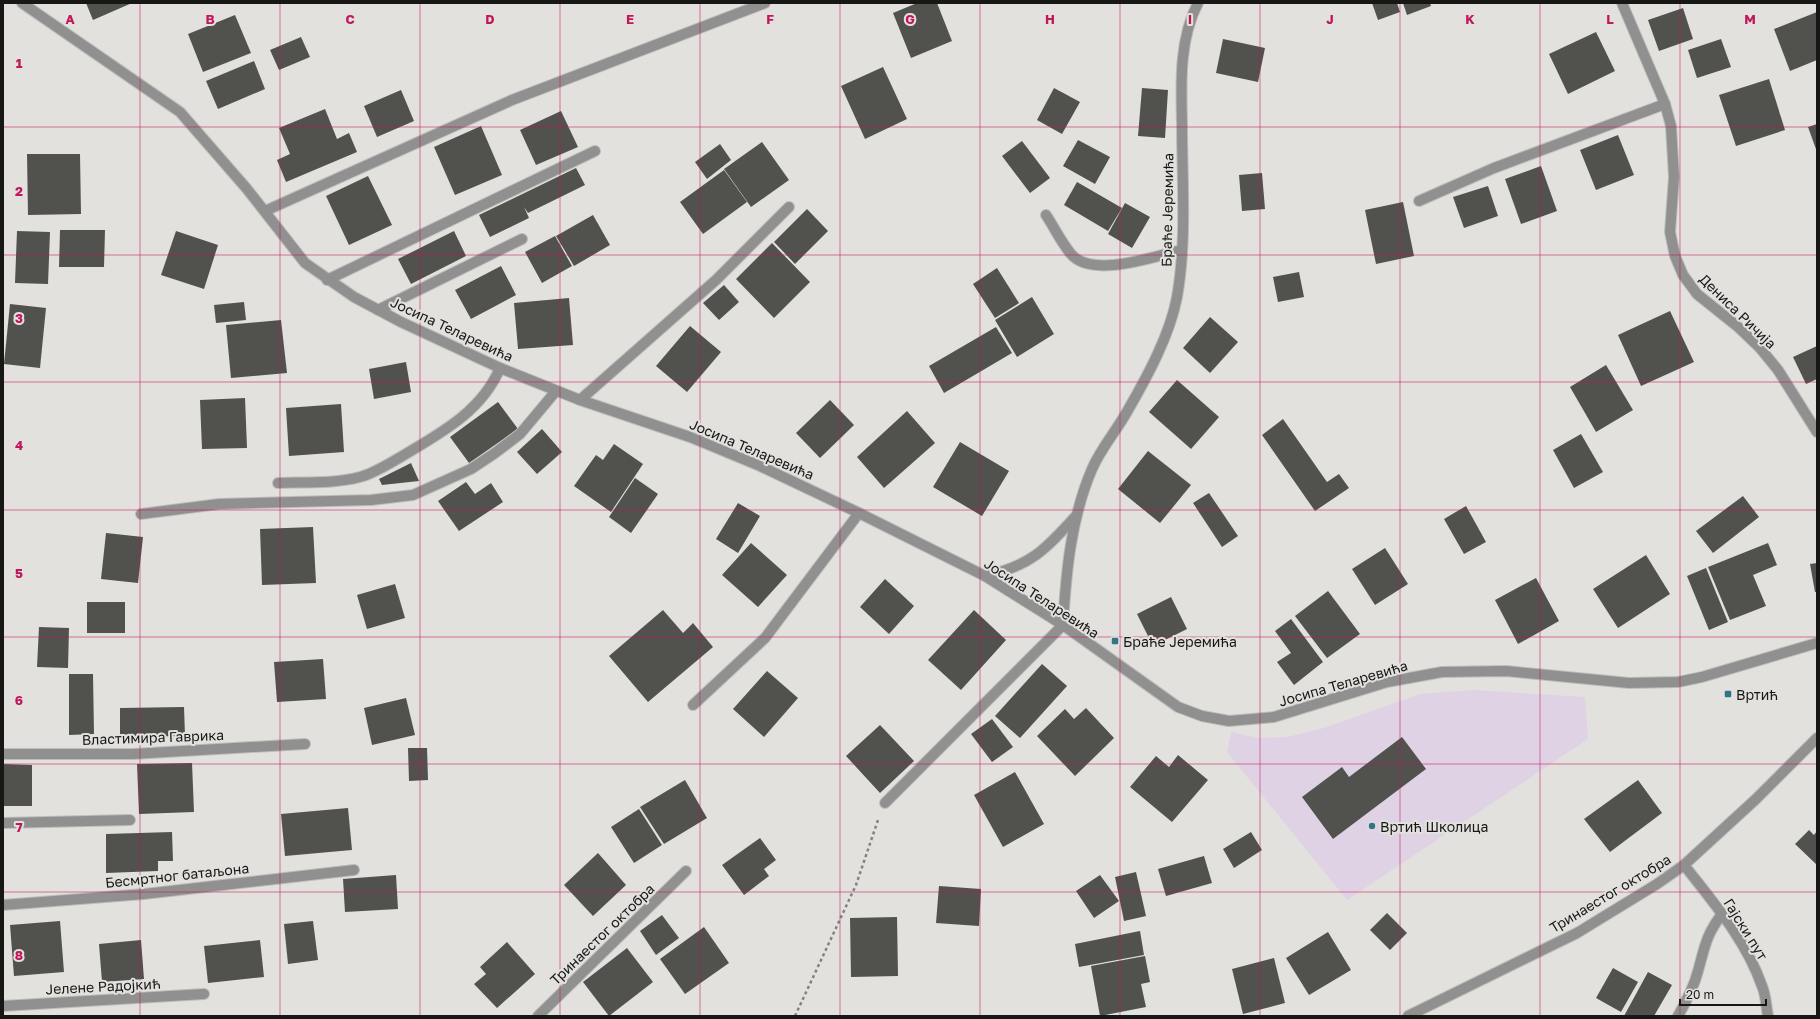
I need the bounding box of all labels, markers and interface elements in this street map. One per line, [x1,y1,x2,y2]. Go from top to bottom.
text: A [65,11,75,27]
text: B [205,11,215,27]
text: C [345,11,355,27]
text: D [485,11,495,27]
text: E [626,11,634,27]
text: F [766,11,774,27]
text: G [905,11,915,27]
text: H [1045,11,1055,27]
text: I [1188,11,1192,27]
text: J [1326,11,1334,27]
text: K [1465,11,1475,27]
text: L [1606,11,1614,27]
text: M [1744,11,1756,27]
text: 1 [16,55,23,71]
street label: Браће Јеремића [1158,153,1176,267]
text: 2 [15,183,23,199]
street label: Дениса Ричија [1696,270,1780,352]
street label: Јосипа Теларевића [388,293,516,365]
text: 3 [15,310,23,326]
street label: Јосипа Теларевића [687,415,817,483]
text: 4 [15,437,23,453]
street label: Јосипа Теларевића [981,555,1103,641]
text: 5 [15,565,23,581]
place label: Браће Јеремића [1123,633,1237,650]
marker: Браће Јеремића [1110,636,1120,646]
street label: Јосипа Теларевића [1277,656,1409,710]
place label: Вртић [1736,686,1778,703]
marker: Вртић [1723,689,1733,699]
text: 6 [15,692,23,708]
street label: Властимира Гаврика [82,726,224,748]
place label: Вртић Школица [1380,818,1489,835]
text: 7 [15,819,23,835]
marker: Вртић Школица [1367,821,1377,831]
street label: Тринаестог октобра [1546,850,1674,936]
street label: Бесмртног батаљона [104,859,250,891]
street label: Тринаестог октобра [546,880,658,988]
street label: Гајски пут [1720,895,1772,963]
text: 8 [15,947,23,963]
street label: Јелене Радојкић [45,974,161,998]
scale bar [1680,981,1766,1007]
text: 20 m [1686,987,1714,1002]

